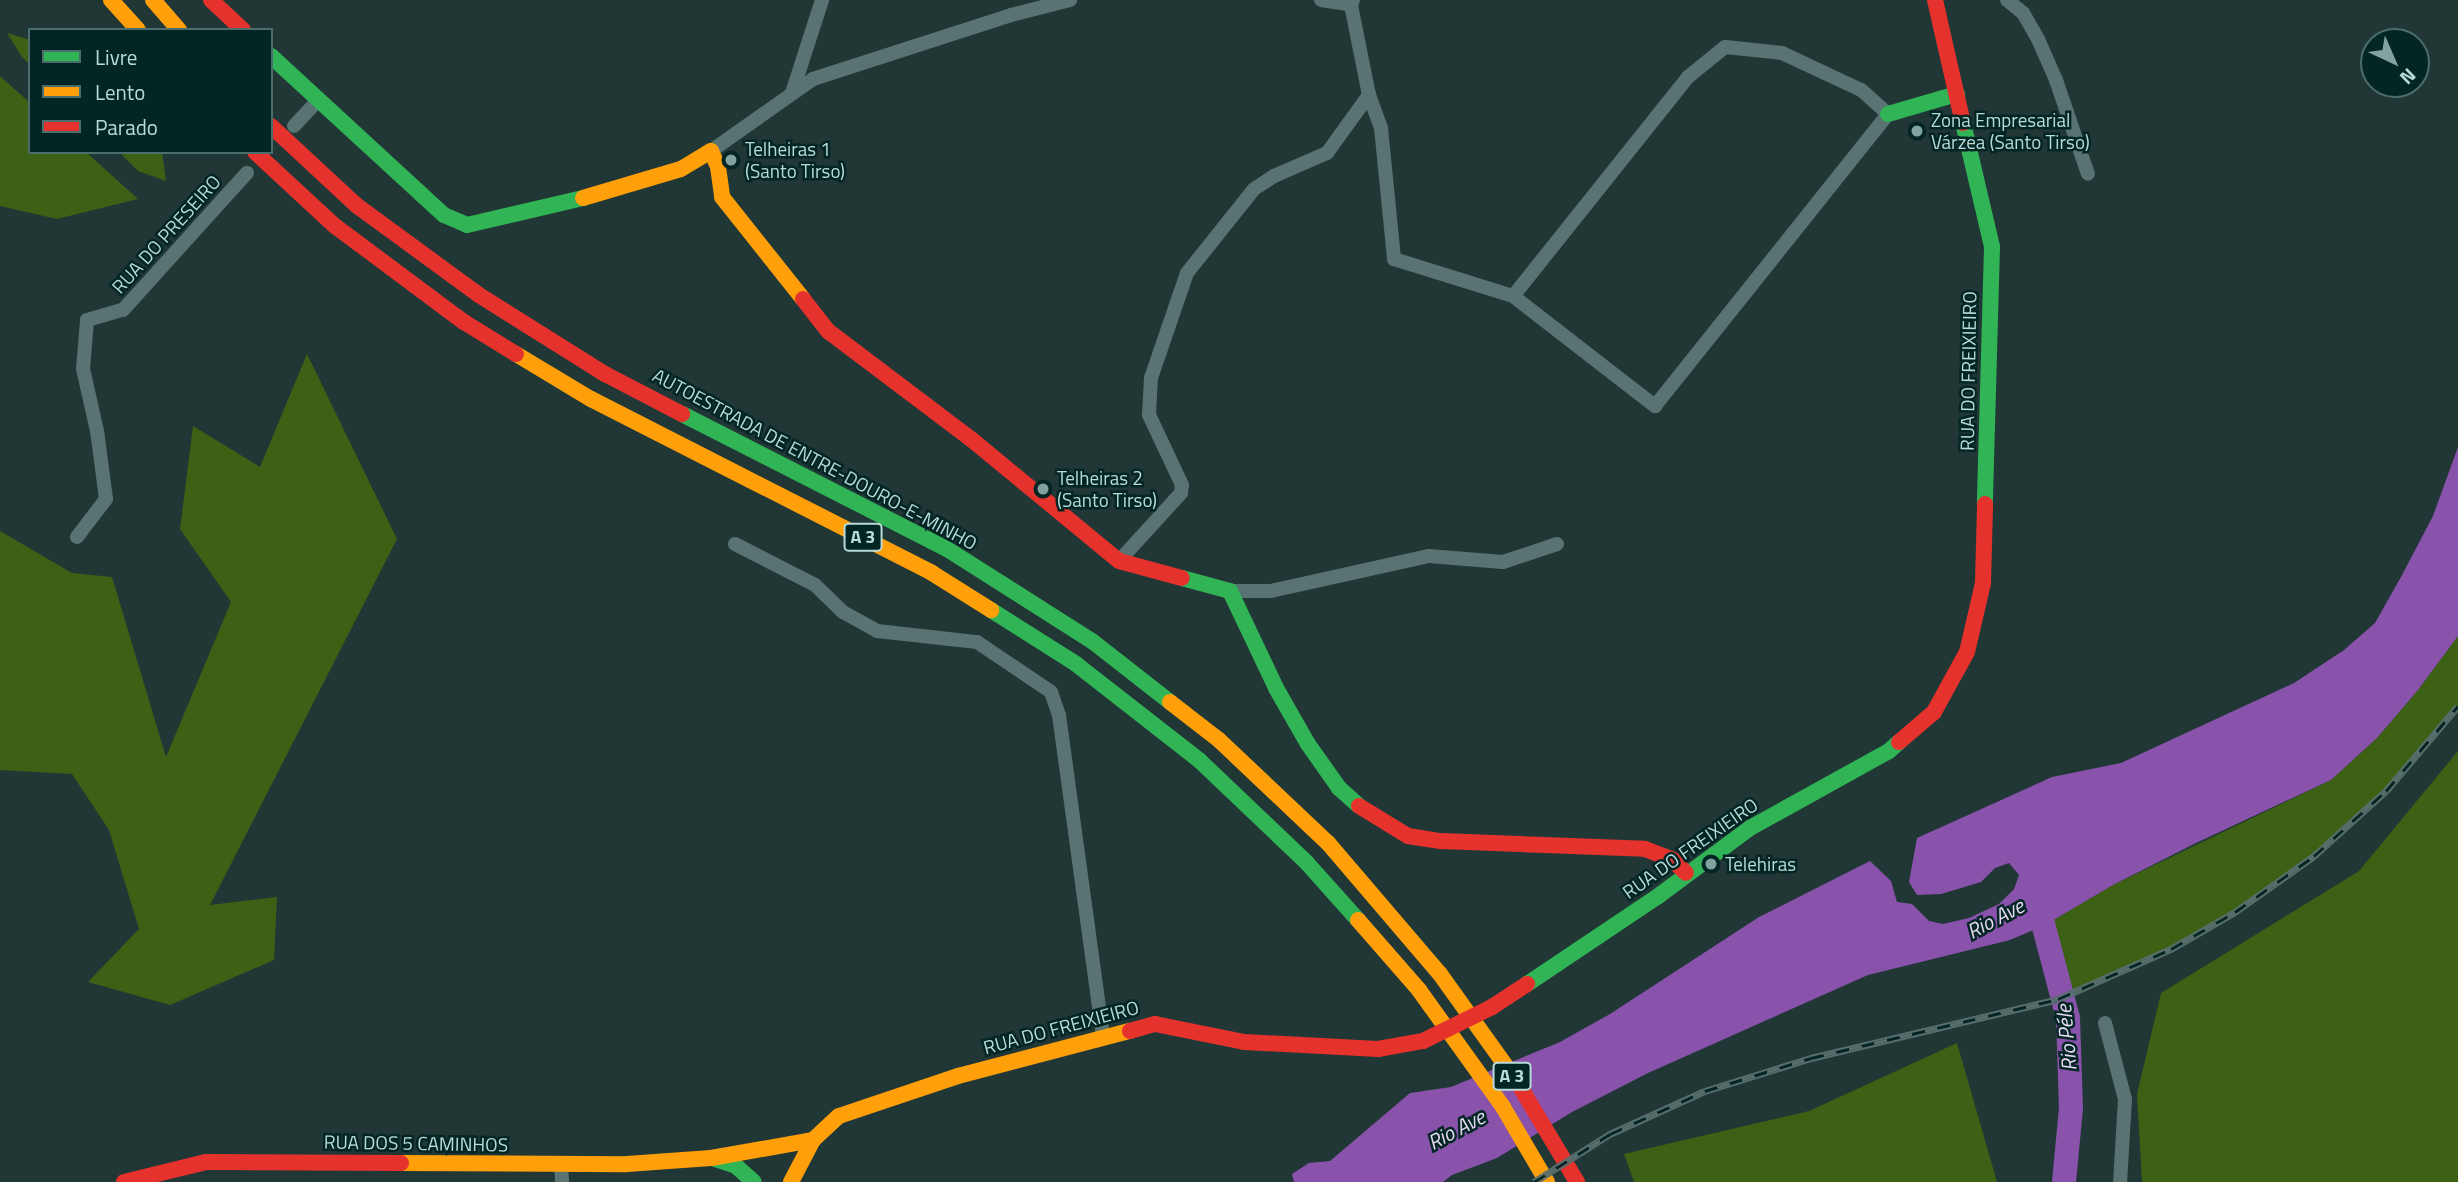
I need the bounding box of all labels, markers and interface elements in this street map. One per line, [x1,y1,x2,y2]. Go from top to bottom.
legend [28,28,273,154]
north arrow [2360,28,2430,98]
text: Livre [95,41,137,73]
text: N [2394,62,2423,92]
text: Lento [95,76,145,108]
place label: Zona Empresarial Várzea (Santo Tirso) [1931,109,2090,153]
text: Parado [95,111,158,143]
marker: Zona Empresarial Várzea (Santo Tirso) [1909,123,1925,139]
place label: Telheiras 1 (Santo Tirso) [745,138,845,182]
marker: Telheiras 1 (Santo Tirso) [723,152,739,168]
street label: RUA DO PRESEIRO [107,170,225,298]
street label: RUA DO FREIXIEIRO [1955,291,1981,451]
street label: AUTOESTRADA DE ENTRE-DOURO-E-MINHO [649,363,981,555]
place label: Telheiras 2 (Santo Tirso) [1057,467,1157,511]
marker: Telheiras 2 (Santo Tirso) [1035,481,1051,497]
road number: A 3 [842,522,884,552]
street label: RUA DO FREIXIEIRO [1618,793,1762,903]
place label: Telehiras [1725,853,1796,875]
marker: Telehiras [1703,856,1719,872]
water label: Rio Ave [1962,892,2028,944]
street label: RUA DO FREIXIEIRO [981,995,1141,1059]
water label: Rio Péle [2051,1004,2081,1072]
road number: A 3 [1491,1062,1533,1091]
water label: Rio Ave [1423,1103,1489,1155]
street label: RUA DOS 5 CAMINHOS [324,1130,508,1156]

